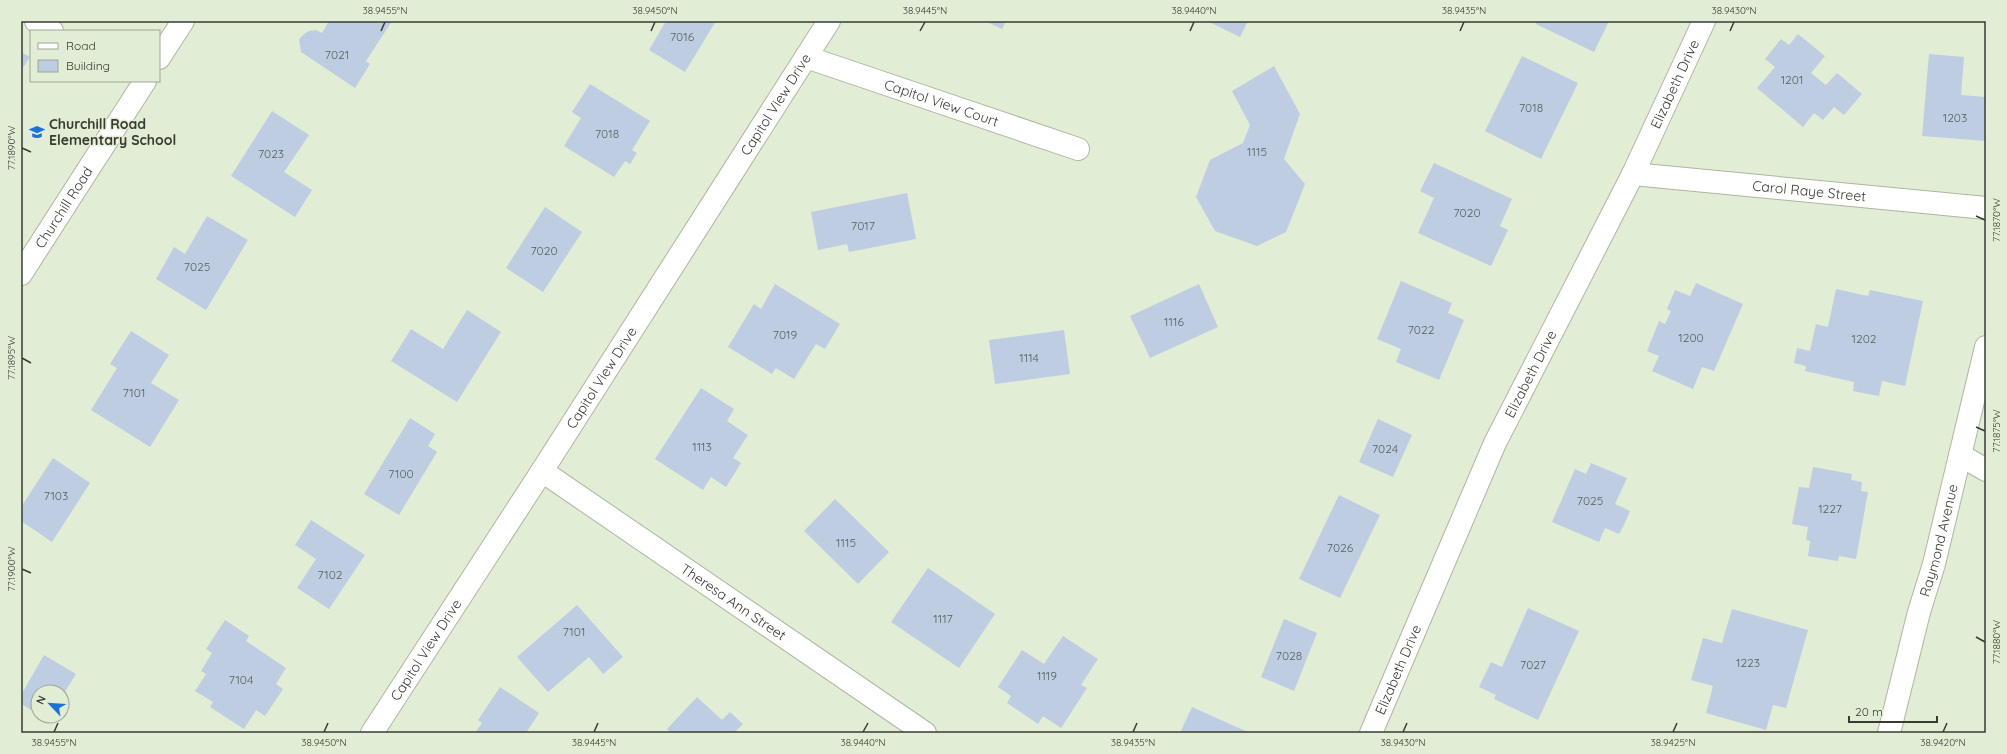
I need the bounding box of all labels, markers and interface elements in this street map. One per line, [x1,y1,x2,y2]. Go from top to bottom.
text: 38.9455°N [363,4,407,17]
text: 38.9450°N [632,4,678,17]
text: 38.9445°N [903,4,947,17]
text: 38.9440°N [1171,4,1217,17]
text: 38.9435°N [1442,4,1486,17]
text: 38.9430°N [1711,4,1757,17]
house number: 7016 [670,29,695,44]
legend [30,30,160,82]
street label: Elizabeth Drive [1646,37,1703,131]
text: Road [66,38,96,53]
house number: 7021 [325,47,349,62]
street label: Capitol View Drive [737,50,815,159]
text: Building [66,58,110,73]
house number: 1201 [1781,72,1803,87]
street label: Capitol View Court [882,75,1001,131]
house number: 7018 [1519,100,1543,115]
house number: 1203 [1943,110,1967,125]
place label: Churchill Road Elementary School [49,115,176,149]
school or university icon: Churchill Road Elementary School [28,123,46,141]
text: 77.1890°W [5,125,18,170]
house number: 7018 [595,126,619,141]
house number: 1115 [1247,144,1267,159]
house number: 7023 [258,146,284,161]
street label: Churchill Road [31,163,97,252]
street label: Carol Raye Street [1752,177,1867,205]
text: 77.1870°W [1990,198,2003,242]
house number: 7020 [1453,205,1481,220]
house number: 7017 [851,218,875,233]
house number: 7020 [530,243,558,258]
house number: 7025 [184,259,210,274]
house number: 1116 [1164,314,1184,329]
house number: 7022 [1408,322,1435,337]
street label: Capitol View Drive [562,323,641,432]
house number: 7019 [773,327,798,342]
street label: Elizabeth Drive [1500,327,1560,421]
house number: 1200 [1678,330,1704,345]
house number: 1202 [1852,331,1877,346]
text: 77.1895°W [5,336,18,380]
house number: 1114 [1019,350,1039,365]
house number: 7101 [123,385,145,400]
text: 77.1875°W [1990,409,2003,453]
house number: 1113 [692,439,712,454]
house number: 7024 [1372,441,1398,456]
house number: 7100 [388,466,414,481]
street label: Raymond Avenue [1915,482,1962,599]
house number: 7103 [44,488,68,503]
house number: 7025 [1577,493,1603,508]
house number: 1227 [1818,501,1842,516]
house number: 1115 [836,535,856,550]
house number: 7026 [1327,540,1354,555]
text: 77.1900°W [5,546,18,592]
street label: Theresa Ann Street [677,560,790,644]
house number: 7102 [318,567,343,582]
street label: Capitol View Drive [386,596,466,704]
house number: 1117 [933,611,953,626]
text: 77.1880°W [1990,619,2003,664]
street label: Elizabeth Drive [1371,622,1425,717]
house number: 7101 [563,624,585,639]
house number: 7028 [1276,648,1302,663]
house number: 1223 [1736,655,1760,670]
house number: 7027 [1520,657,1546,672]
house number: 1119 [1037,668,1057,683]
house number: 7104 [229,672,253,687]
north arrow [30,684,70,724]
text: N [33,693,49,706]
scale bar [1849,698,1937,724]
text: 20 m [1855,704,1883,719]
text: 38.9455°N [32,736,76,749]
text: 38.9450°N [301,736,347,749]
text: 38.9445°N [572,736,616,749]
text: 38.9440°N [840,736,886,749]
text: 38.9435°N [1111,736,1155,749]
text: 38.9430°N [1380,736,1426,749]
text: 38.9425°N [1651,736,1695,749]
text: 38.9420°N [1920,736,1966,749]

